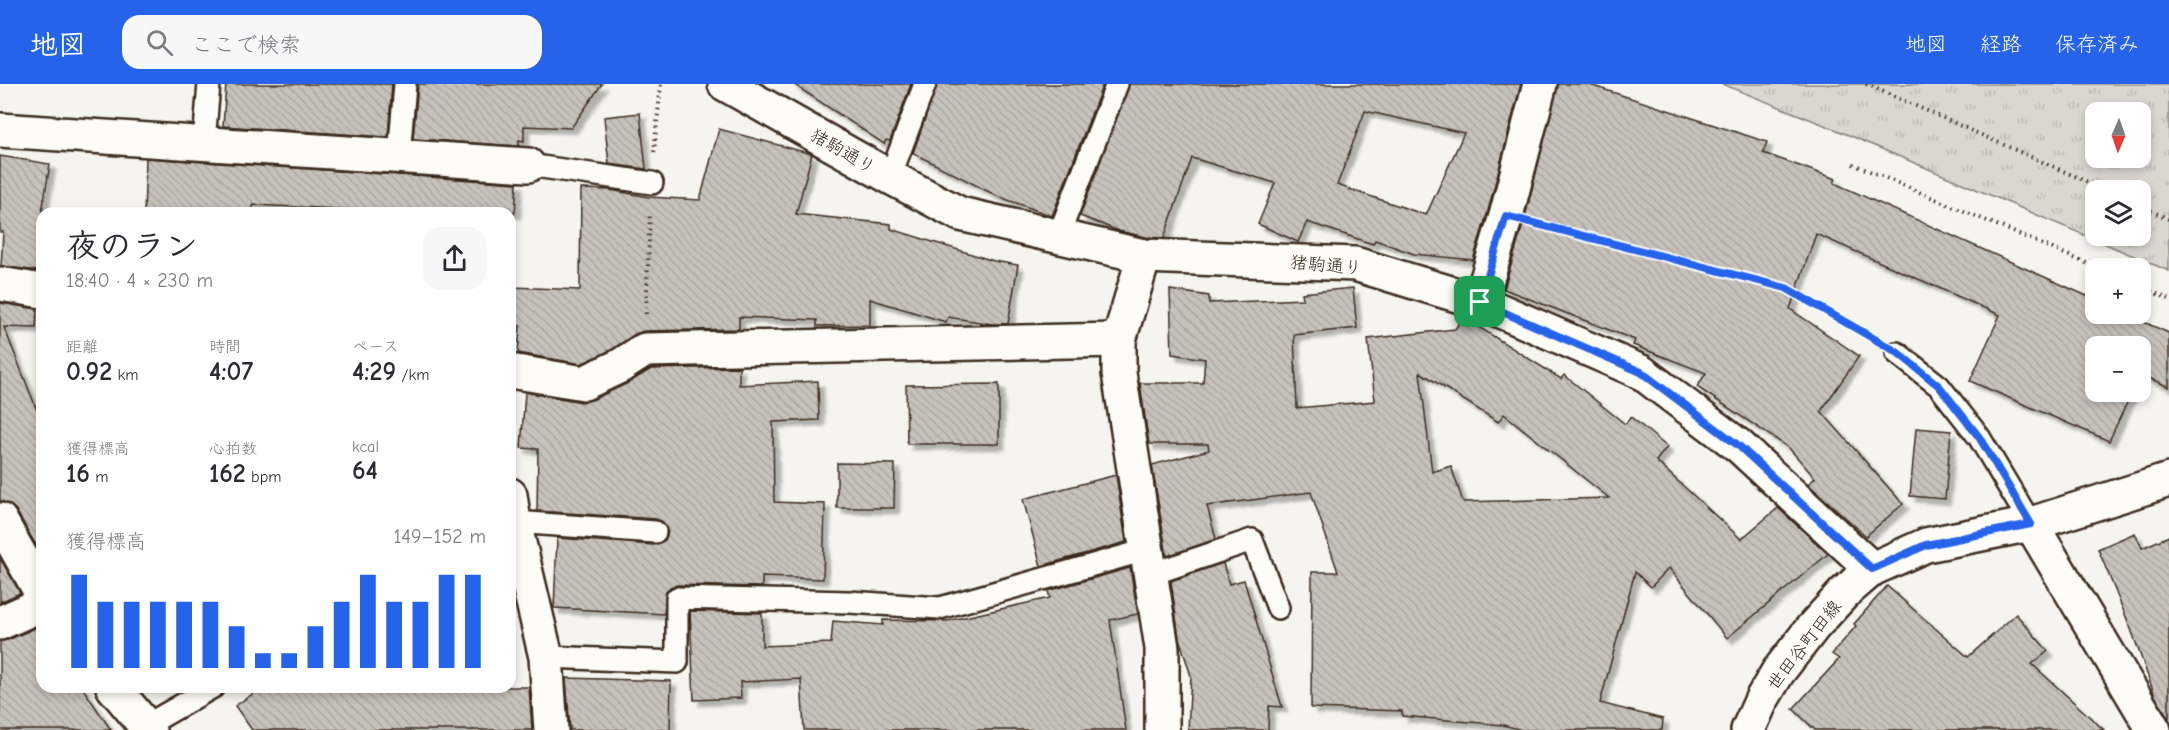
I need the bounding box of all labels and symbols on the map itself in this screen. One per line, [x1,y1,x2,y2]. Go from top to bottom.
north arrow [2085,102,2151,168]
street label: 猪駒通り [806,124,879,179]
street label: 猪駒通り [1289,252,1363,279]
pin [1454,276,1505,327]
street label: 世田谷町田線 [1763,596,1846,694]

